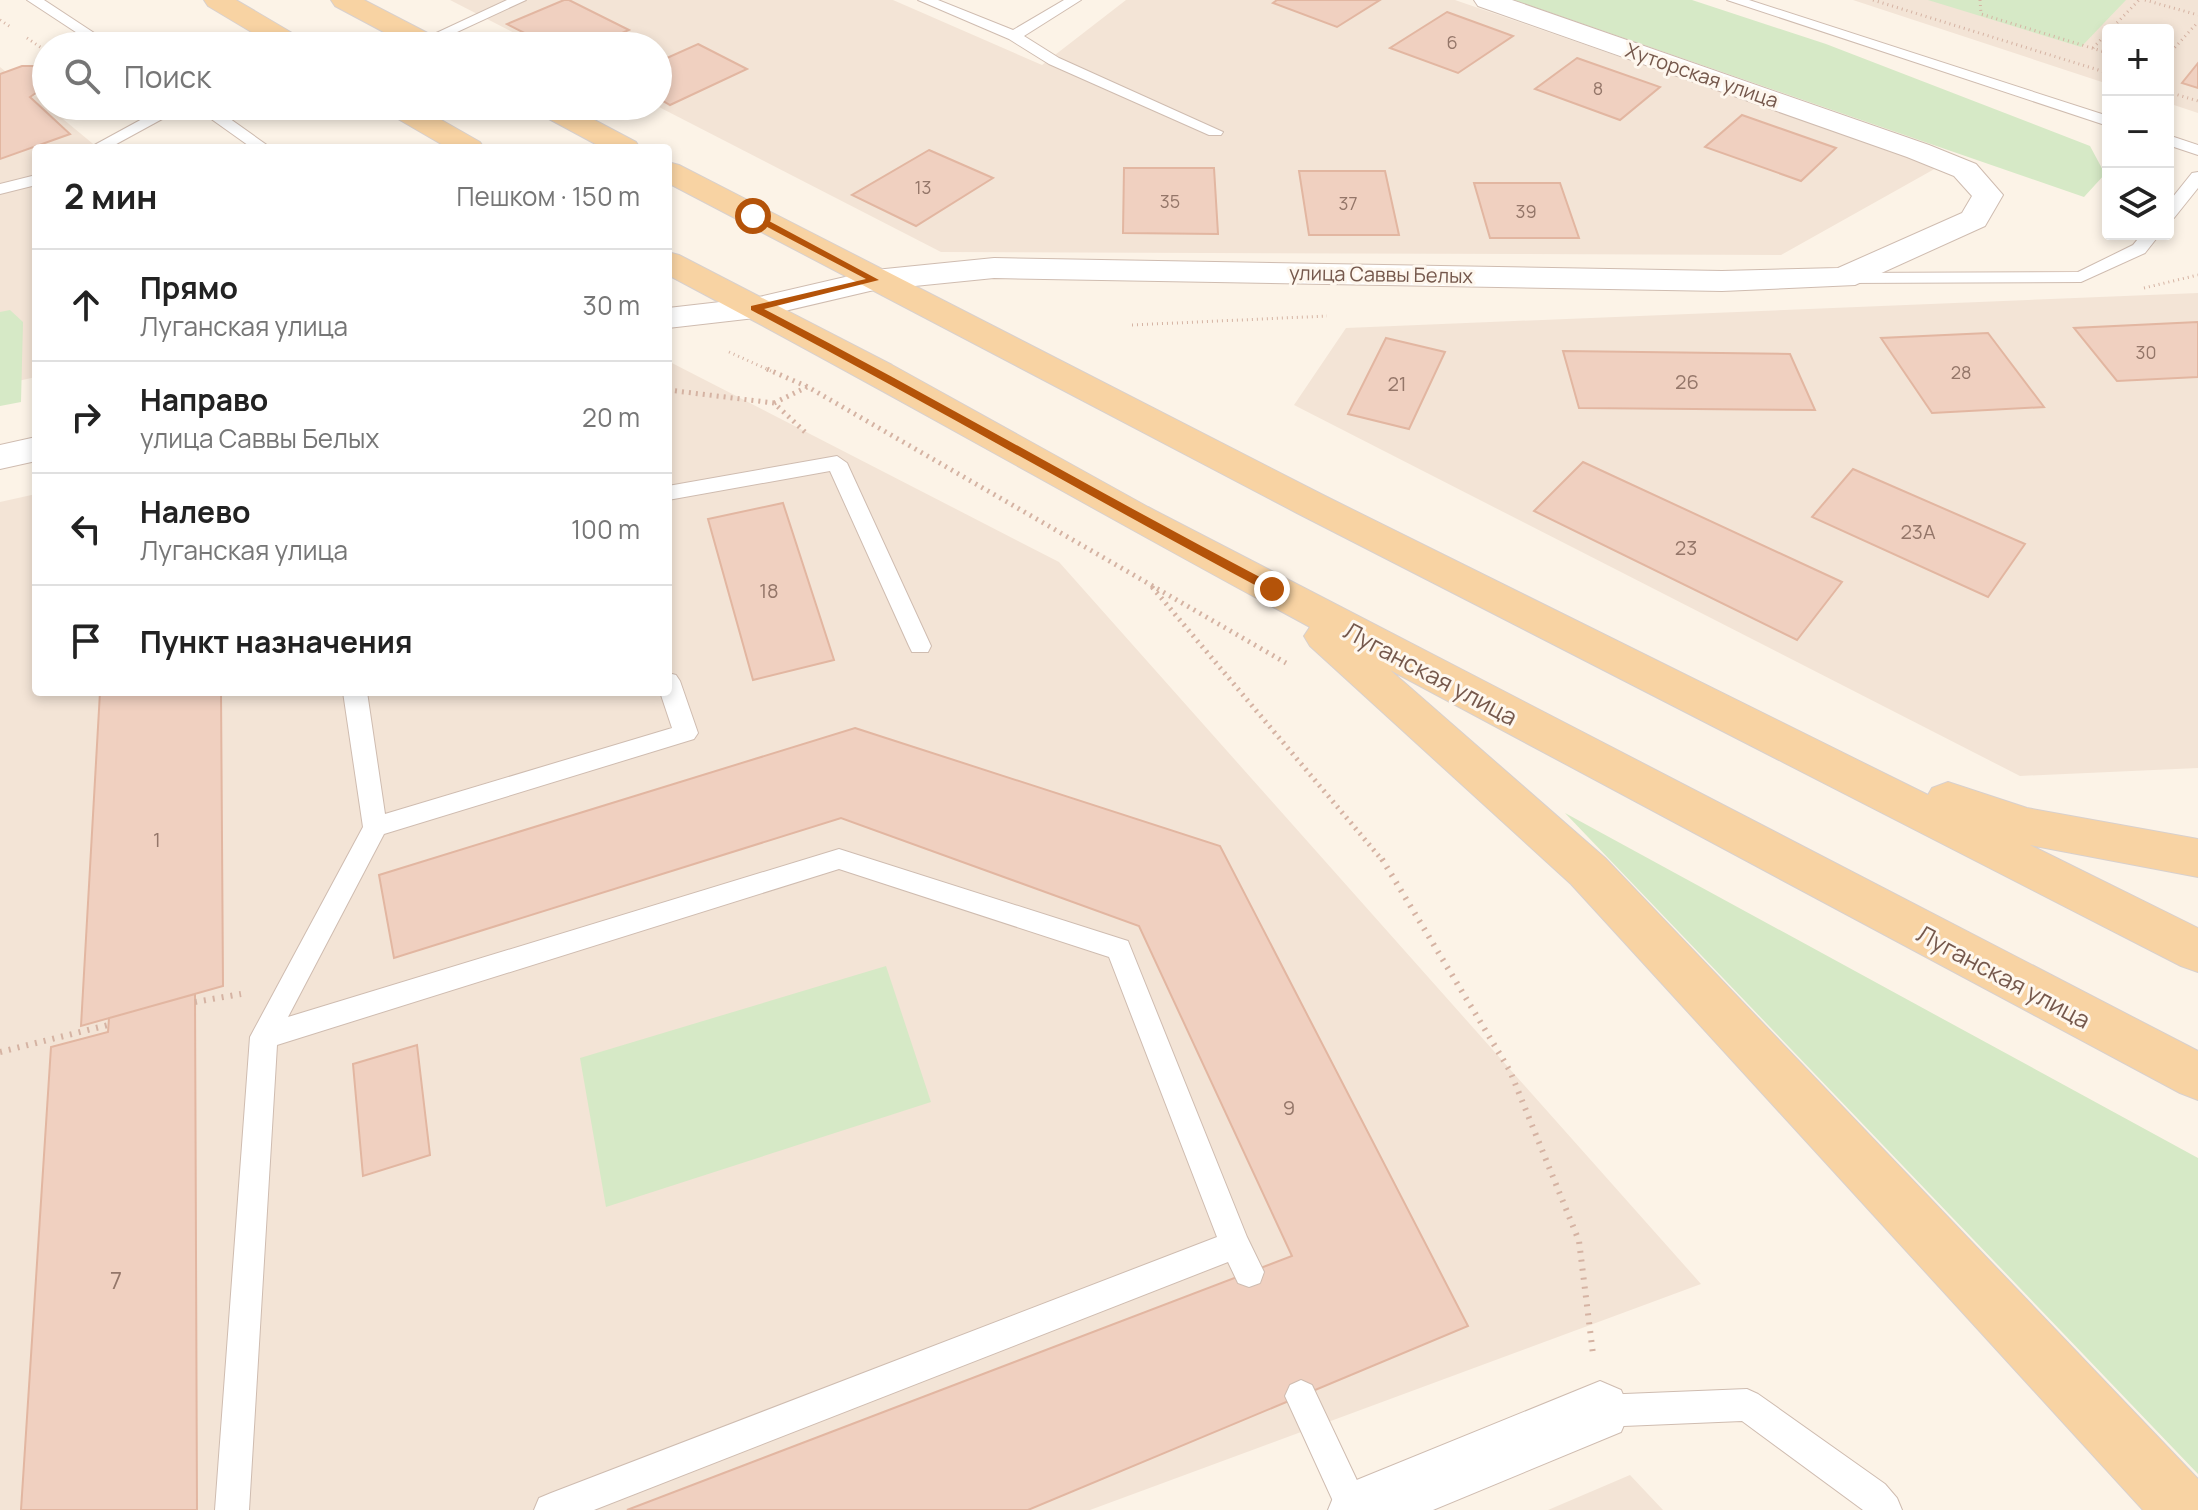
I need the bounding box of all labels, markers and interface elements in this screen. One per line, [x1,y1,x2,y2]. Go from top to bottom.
map controls [2102,24,2174,240]
button: + [2102,24,2174,96]
house number: 6 [1446,30,1458,54]
search box [32,32,672,120]
street label: Хуторская улица [1622,36,1782,114]
icon: search [60,54,104,98]
text: Поиск [124,56,211,97]
house number: 8 [1593,76,1603,100]
button: − [2102,96,2174,168]
button: layers [2102,168,2174,240]
text: 2 мин [64,173,158,219]
house number: 13 [915,175,931,199]
text: Пешком · 150 m [457,178,640,214]
house number: 35 [1160,189,1180,213]
house number: 37 [1339,191,1358,215]
route start [735,198,771,234]
house number: 39 [1515,199,1537,223]
street label: улица Саввы Белых [1289,259,1474,289]
text: Прямо [140,267,238,308]
icon: ahead [64,283,108,327]
text: 30 m [583,287,640,323]
text: Луганская улица [140,308,348,344]
house number: 30 [2136,340,2156,364]
house number: 28 [1951,360,1971,384]
house number: 26 [1675,368,1699,395]
house number: 21 [1387,370,1407,397]
text: Направо [140,379,268,420]
icon: right [64,395,108,439]
text: 20 m [582,399,640,435]
text: улица Саввы Белых [140,420,379,456]
text: Налево [140,491,250,532]
icon: left [64,507,108,551]
text: 100 m [571,511,640,547]
house number: 23А [1900,518,1936,545]
text: Луганская улица [140,532,348,568]
house number: 23 [1675,534,1697,561]
route end [1254,571,1290,607]
house number: 18 [759,577,779,604]
street label: Луганская улица [1338,613,1524,733]
icon: arrive [64,619,108,663]
text: Пункт назначения [140,621,413,662]
house number: 1 [153,826,161,853]
street label: Луганская улица [1911,916,2097,1036]
house number: 9 [1283,1094,1295,1121]
house number: 7 [110,1263,122,1296]

